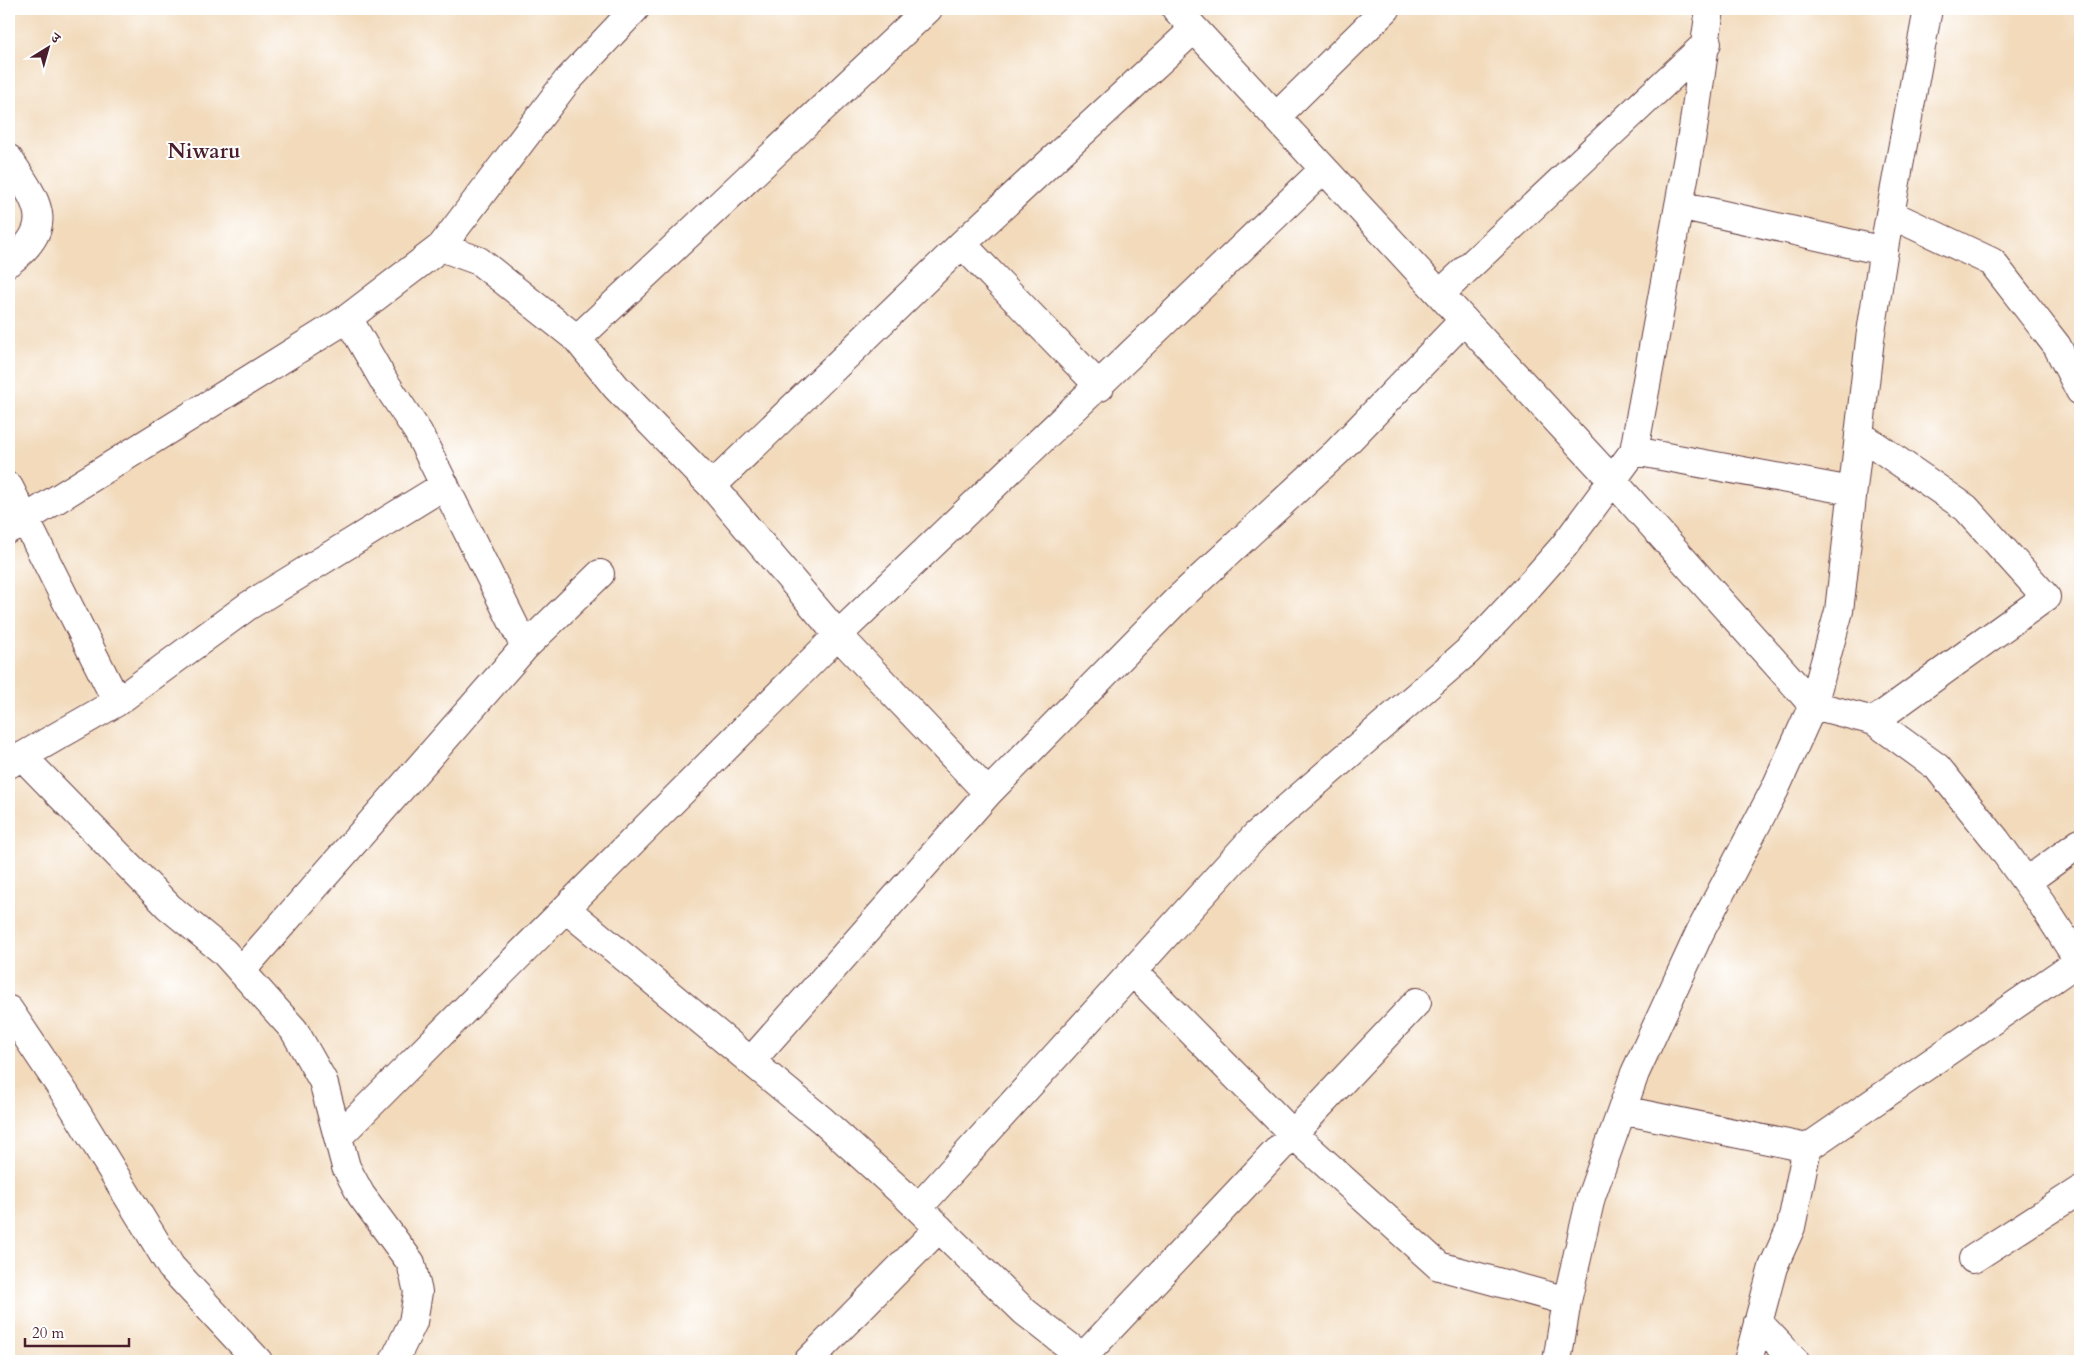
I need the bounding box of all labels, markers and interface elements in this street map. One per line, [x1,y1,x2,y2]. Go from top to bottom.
north arrow [22,22,72,72]
text: उ [46,28,65,48]
district label: Niwaru [167,137,241,166]
scale bar [25,1315,129,1347]
text: 20 m [32,1323,64,1343]

